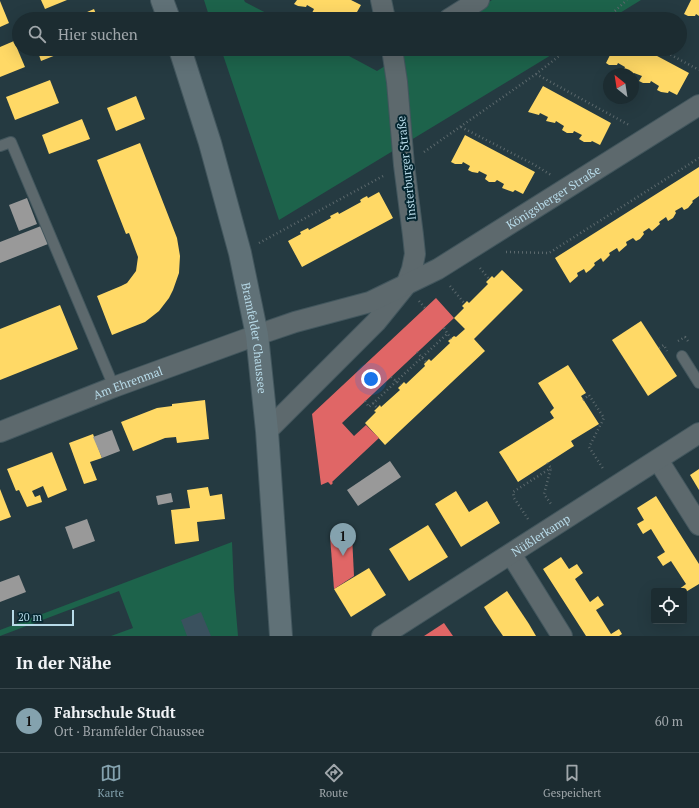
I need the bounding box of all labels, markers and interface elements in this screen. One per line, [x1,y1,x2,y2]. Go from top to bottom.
search box [12,12,687,56]
icon: search [26,23,48,45]
text: Hier suchen [58,24,138,44]
north arrow [603,68,639,104]
street label: Insterburger Straße [393,115,419,221]
street label: Königsberger Straße [503,161,603,232]
street label: Bramfelder Chaussee [239,281,271,394]
street label: Am Ehrenmal [91,362,165,402]
your location [361,369,381,389]
street label: Nüßlerkamp [508,510,573,559]
pin: 1 [330,523,356,556]
map controls [651,588,687,624]
button: locate [651,588,687,624]
scale bar [12,608,74,627]
text: 20 m [18,610,42,624]
text: In der Nähe [16,651,111,674]
text: Fahrschule Studt [54,702,176,722]
text: 1 [25,712,33,730]
text: 60 m [655,712,683,730]
text: Ort · Bramfelder Chaussee [54,722,205,740]
tab: Karte [98,762,124,800]
tab: Route [319,762,348,800]
tab: Gespeichert [543,762,601,800]

